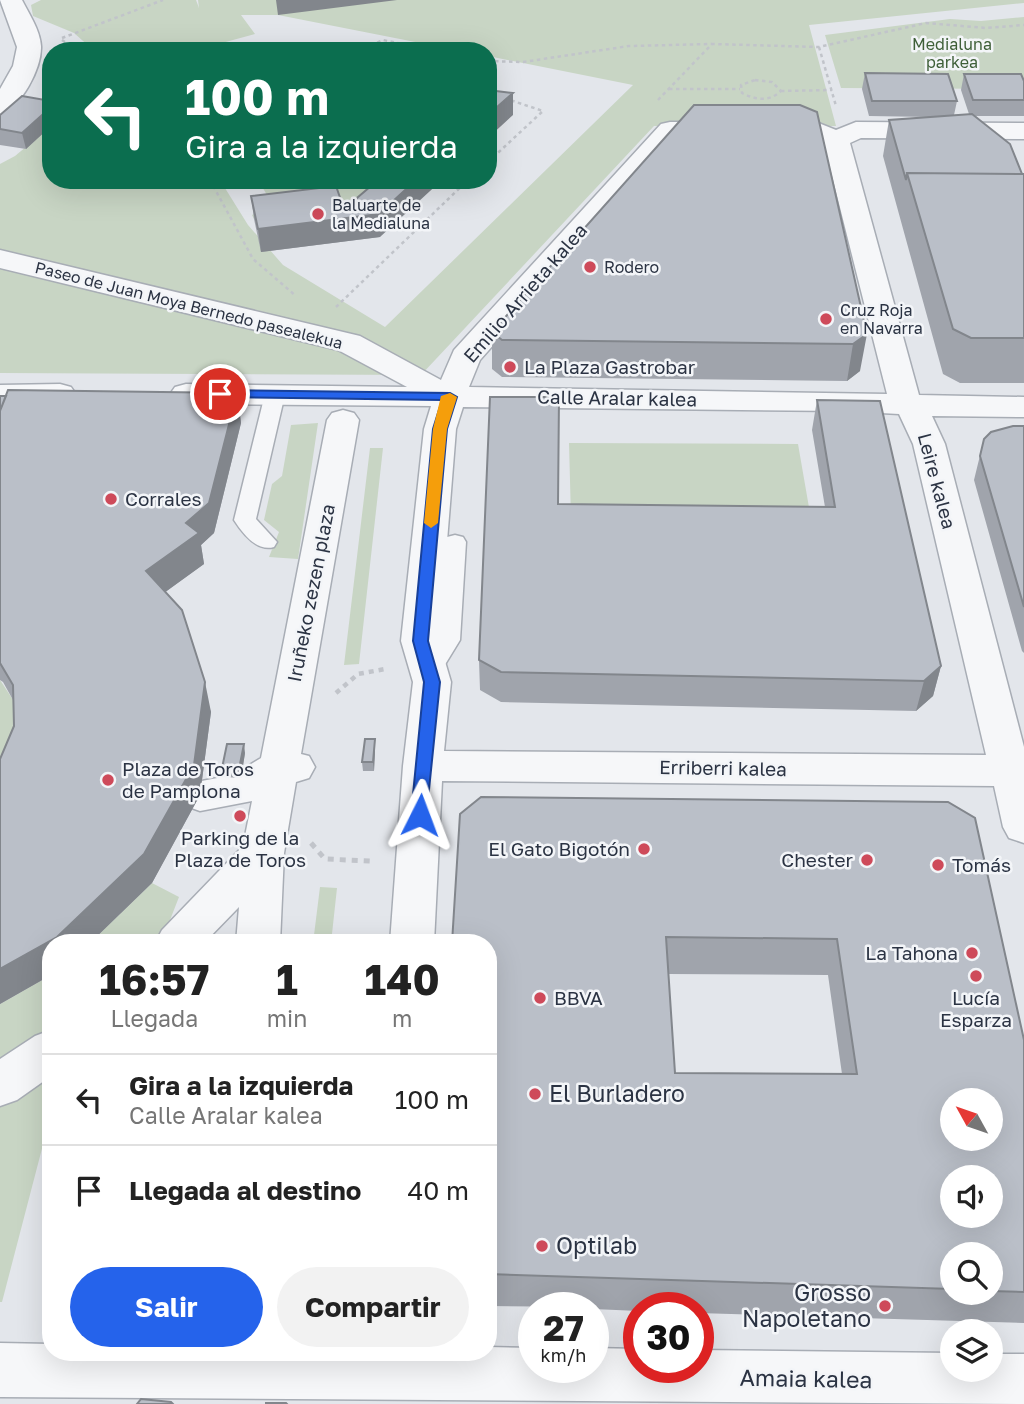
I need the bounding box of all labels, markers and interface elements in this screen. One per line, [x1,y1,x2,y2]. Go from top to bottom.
park label: Medialuna parkea [912,34,992,72]
text: 100 m [185,67,329,126]
icon: left [70,70,161,161]
text: Gira a la izquierda [185,127,458,165]
place label: Baluarte de la Medialuna [332,195,430,233]
marker: Baluarte de la Medialuna [310,206,326,222]
street label: Emilio Arrieta kalea [458,219,591,367]
street label: Paseo de Juan Moya Bernedo pasealekua [33,257,345,353]
place label: Rodero [604,257,659,277]
marker: Rodero [582,259,598,275]
place label: Cruz Roja en Navarra [840,300,923,338]
marker: Cruz Roja en Navarra [818,311,834,327]
place label: La Plaza Gastrobar [524,355,696,378]
marker: La Plaza Gastrobar [502,359,518,375]
pin [190,364,250,424]
icon: arrive [201,375,239,413]
street label: Calle Aralar kalea [537,385,697,410]
street label: Leire kalea [914,430,961,532]
place label: Corrales [125,487,202,510]
marker: Corrales [103,491,119,507]
street label: Iruñeko zezen plaza [282,502,339,684]
street label: Erriberri kalea [659,755,787,780]
place label: Plaza de Toros de Pamplona [122,757,254,802]
marker: Plaza de Toros de Pamplona [100,772,116,788]
position arrow [383,778,457,852]
marker: Parking de la Plaza de Toros [232,808,248,824]
place label: Parking de la Plaza de Toros [174,826,306,871]
place label: El Gato Bigotón [488,837,630,860]
marker: El Gato Bigotón [636,841,652,857]
place label: Chester [781,848,854,871]
marker: Chester [859,852,875,868]
place label: Tomás [952,853,1011,876]
marker: Tomás [930,857,946,873]
place label: La Tahona [865,941,958,964]
marker: La Tahona [964,945,980,961]
text: 16:57 [99,954,209,1004]
text: 1 [276,954,298,1004]
text: 140 [365,954,440,1004]
marker: Lucía Esparza [968,968,984,984]
place label: BBVA [554,986,603,1009]
place label: Lucía Esparza [940,986,1012,1031]
marker: BBVA [532,990,548,1006]
text: Llegada [111,1004,198,1032]
text: min [267,1004,307,1032]
text: m [392,1004,412,1032]
text: Gira a la izquierda [129,1070,353,1101]
place label: El Burladero [549,1079,685,1107]
icon: left [70,1081,108,1119]
text: 100 m [395,1084,469,1115]
marker: El Burladero [527,1086,543,1102]
north arrow [940,1088,1003,1152]
map controls [940,1088,1003,1382]
text: Calle Aralar kalea [129,1101,323,1129]
button: sound [940,1165,1003,1228]
icon: arrive [70,1172,108,1210]
text: Llegada al destino [129,1175,361,1206]
text: 40 m [408,1175,469,1206]
place label: Optilab [556,1231,637,1259]
marker: Optilab [534,1238,550,1254]
button: search [940,1242,1003,1305]
button: Salir [70,1267,263,1347]
button: Compartir [277,1267,469,1347]
place label: Grosso Napoletano [742,1278,871,1332]
speed limit sign: 30 [623,1292,714,1383]
marker: Grosso Napoletano [877,1298,893,1314]
text: 27 [543,1307,584,1349]
button: layers [940,1319,1003,1382]
text: km/h [541,1344,586,1366]
street label: Amaia kalea [739,1363,873,1393]

